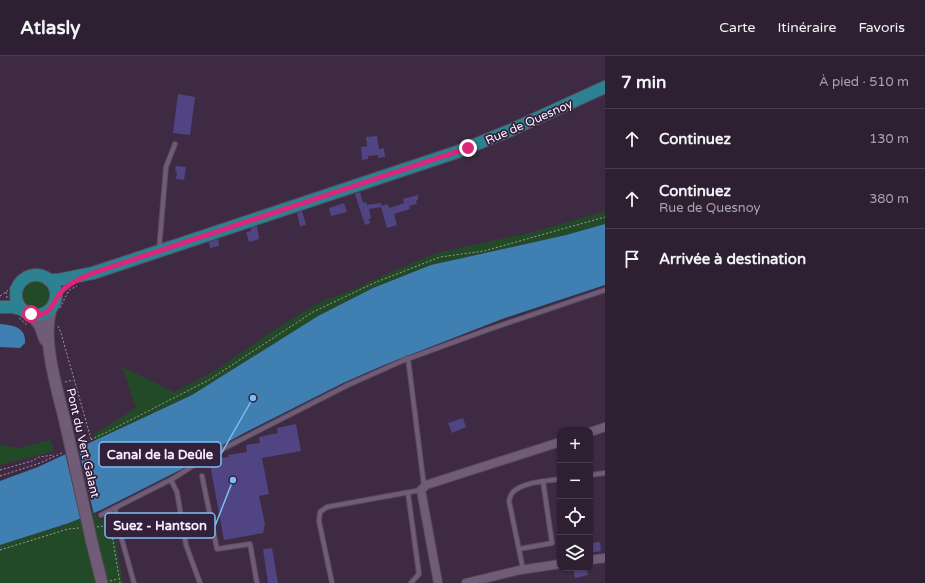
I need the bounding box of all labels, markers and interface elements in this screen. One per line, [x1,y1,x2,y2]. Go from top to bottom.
text: Atlasly [20,17,80,39]
text: Carte [719,19,755,36]
text: Itinéraire [777,19,836,36]
text: Favoris [858,19,905,36]
text: 7 min [621,72,666,93]
text: À pied · 510 m [819,74,909,90]
street label: Rue de Quesnoy [483,96,575,147]
icon: ahead [621,128,643,150]
text: Continuez [659,130,731,148]
text: 130 m [869,131,909,147]
route end [459,139,477,157]
text: Continuez [659,182,731,200]
icon: ahead [621,188,643,210]
text: 380 m [869,191,909,207]
text: Rue de Quesnoy [659,200,761,216]
icon: arrive [621,248,643,270]
text: Arrivée à destination [659,250,806,268]
route start [22,305,40,323]
street label: Pont du Vert Galant [64,387,103,500]
map controls [557,427,593,571]
button: + [557,427,593,463]
callout: Canal de la Deûle [99,442,221,467]
text: Canal de la Deûle [107,447,214,463]
button: − [557,463,593,499]
button: locate [557,499,593,535]
callout: Suez - Hantson [105,513,215,538]
text: Suez - Hantson [113,518,207,534]
button: layers [557,535,593,571]

